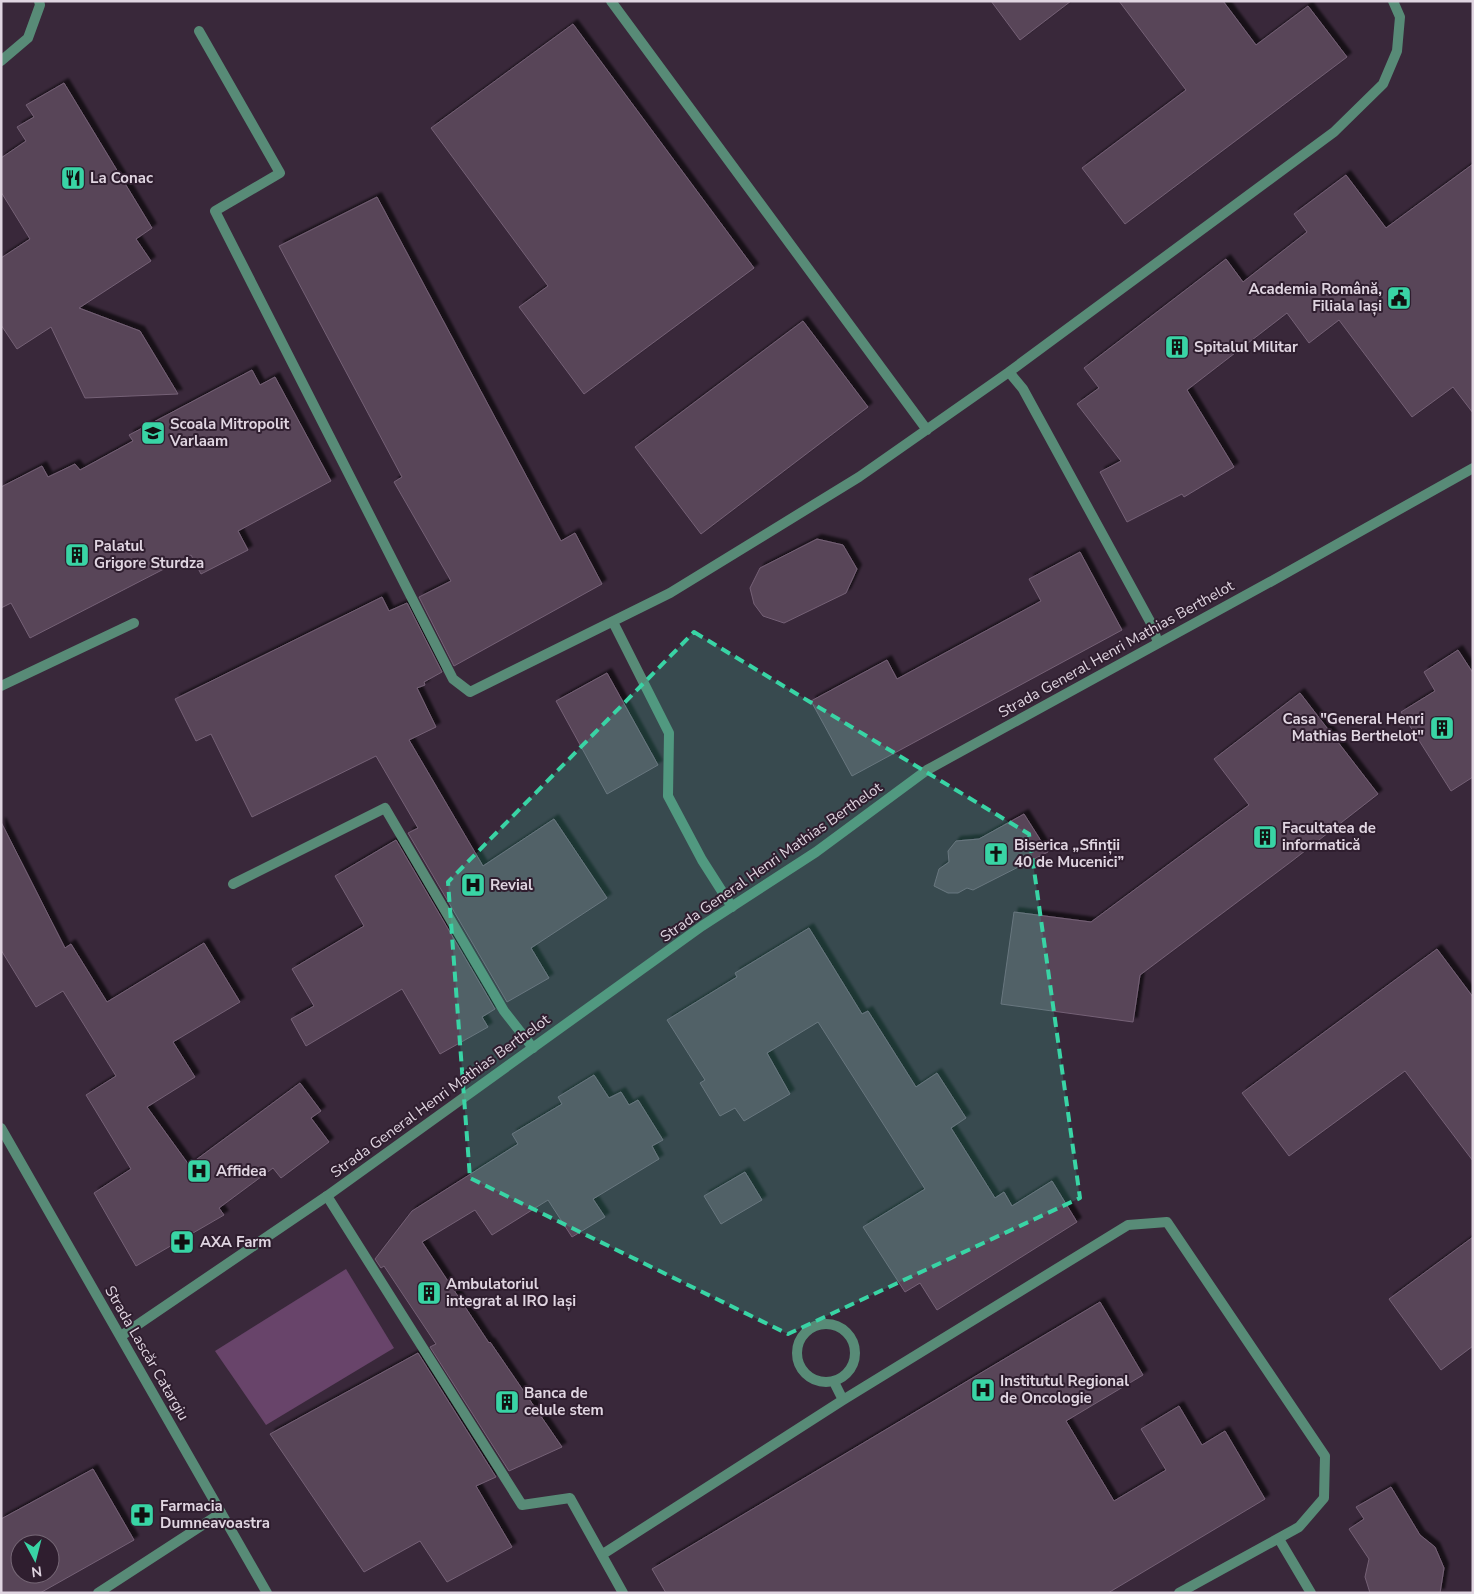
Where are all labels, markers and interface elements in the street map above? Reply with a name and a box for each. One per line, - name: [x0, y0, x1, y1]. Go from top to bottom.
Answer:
- restaurant icon: La Conac: [60, 165, 86, 191]
- place label: La Conac: [90, 168, 153, 188]
- place label: Academia Română, Filiala Iași: [1249, 279, 1382, 316]
- public building icon: Academia Română, Filiala Iași: [1386, 285, 1412, 311]
- building icon: Spitalul Militar: [1164, 334, 1190, 360]
- place label: Spitalul Militar: [1194, 337, 1298, 357]
- place label: Scoala Mitropolit Varlaam: [169, 414, 290, 451]
- school or university icon: Scoala Mitropolit Varlaam: [140, 420, 166, 446]
- place label: Palatul Grigore Sturdza: [94, 536, 204, 573]
- building icon: Palatul Grigore Sturdza: [64, 542, 90, 568]
- street label: Strada General Henri Mathias Berthelot: [995, 575, 1238, 722]
- place label: Casa "General Henri Mathias Berthelot": [1282, 709, 1424, 746]
- building icon: Casa "General Henri Mathias Berthelot": [1429, 715, 1455, 741]
- street label: Strada General Henri Mathias Berthelot: [656, 777, 886, 947]
- place label: Facultatea de informatică: [1282, 818, 1376, 855]
- building icon: Facultatea de informatică: [1252, 824, 1278, 850]
- place label: Biserica „Sfinții 40 de Mucenici”: [1014, 835, 1124, 872]
- church icon: Biserica „Sfinții 40 de Mucenici”: [983, 841, 1009, 867]
- hospital icon: Revial: [460, 872, 486, 898]
- place label: Revial: [490, 875, 533, 895]
- street label: Strada General Henri Mathias Berthelot: [326, 1009, 554, 1182]
- hospital icon: Affidea: [186, 1158, 212, 1184]
- place label: Affidea: [216, 1161, 267, 1181]
- pharmacy icon: AXA Farm: [169, 1229, 195, 1255]
- place label: AXA Farm: [200, 1232, 271, 1252]
- place label: Ambulatoriul integrat al IRO Iași: [446, 1274, 576, 1311]
- building icon: Ambulatoriul integrat al IRO Iași: [416, 1280, 442, 1306]
- street label: Strada Lascăr Catargiu: [100, 1282, 194, 1424]
- place label: Institutul Regional de Oncologie: [1000, 1371, 1129, 1408]
- hospital icon: Institutul Regional de Oncologie: [970, 1377, 996, 1403]
- place label: Banca de celule stem: [524, 1383, 604, 1420]
- building icon: Banca de celule stem: [494, 1389, 520, 1415]
- place label: Farmacia Dumneavoastra: [160, 1496, 270, 1533]
- pharmacy icon: Farmacia Dumneavoastra: [129, 1502, 155, 1528]
- north arrow: [10, 1534, 60, 1584]
- text: N: [30, 1561, 43, 1581]

